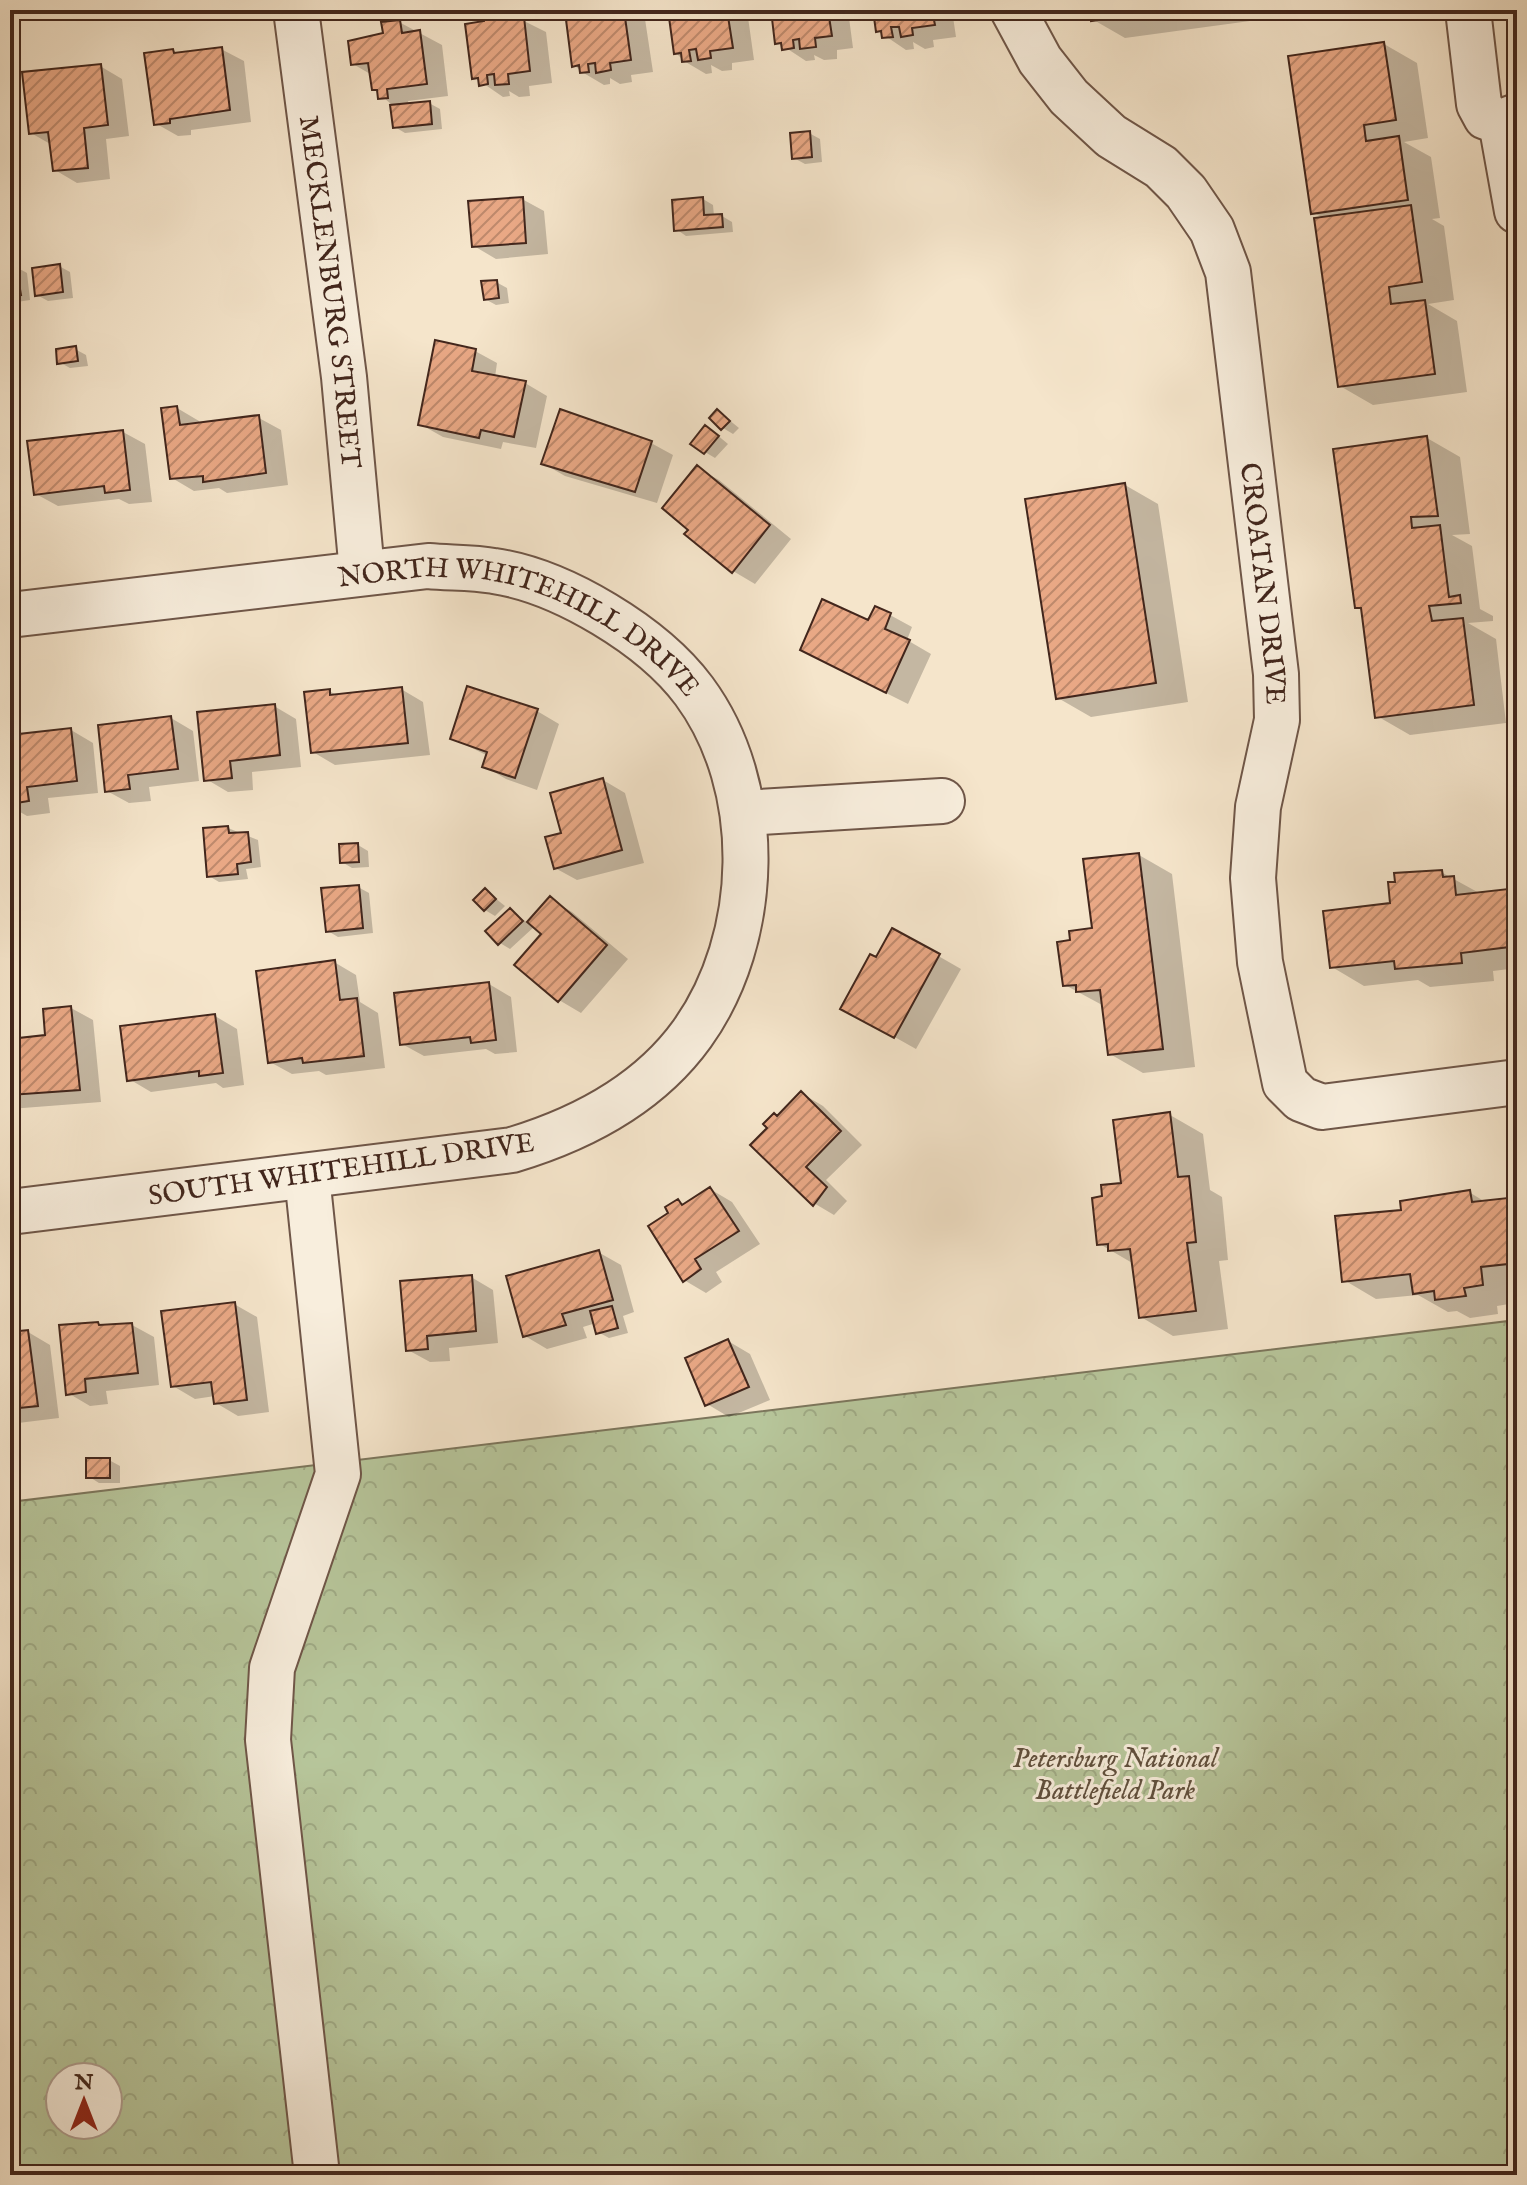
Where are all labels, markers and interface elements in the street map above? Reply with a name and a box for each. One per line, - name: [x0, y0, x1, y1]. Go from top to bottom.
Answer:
- street label: MECKLENBURG STREET: [290, 113, 367, 471]
- street label: CROATAN DRIVE: [1231, 461, 1292, 705]
- street label: NORTH WHITEHILL DRIVE: [336, 551, 706, 704]
- street label: SOUTH WHITEHILL DRIVE: [146, 1126, 537, 1215]
- park label: Petersburg National Battlefield Park: [1013, 1742, 1220, 1809]
- north arrow: [44, 2061, 124, 2141]
- text: N: [73, 2069, 94, 2097]

